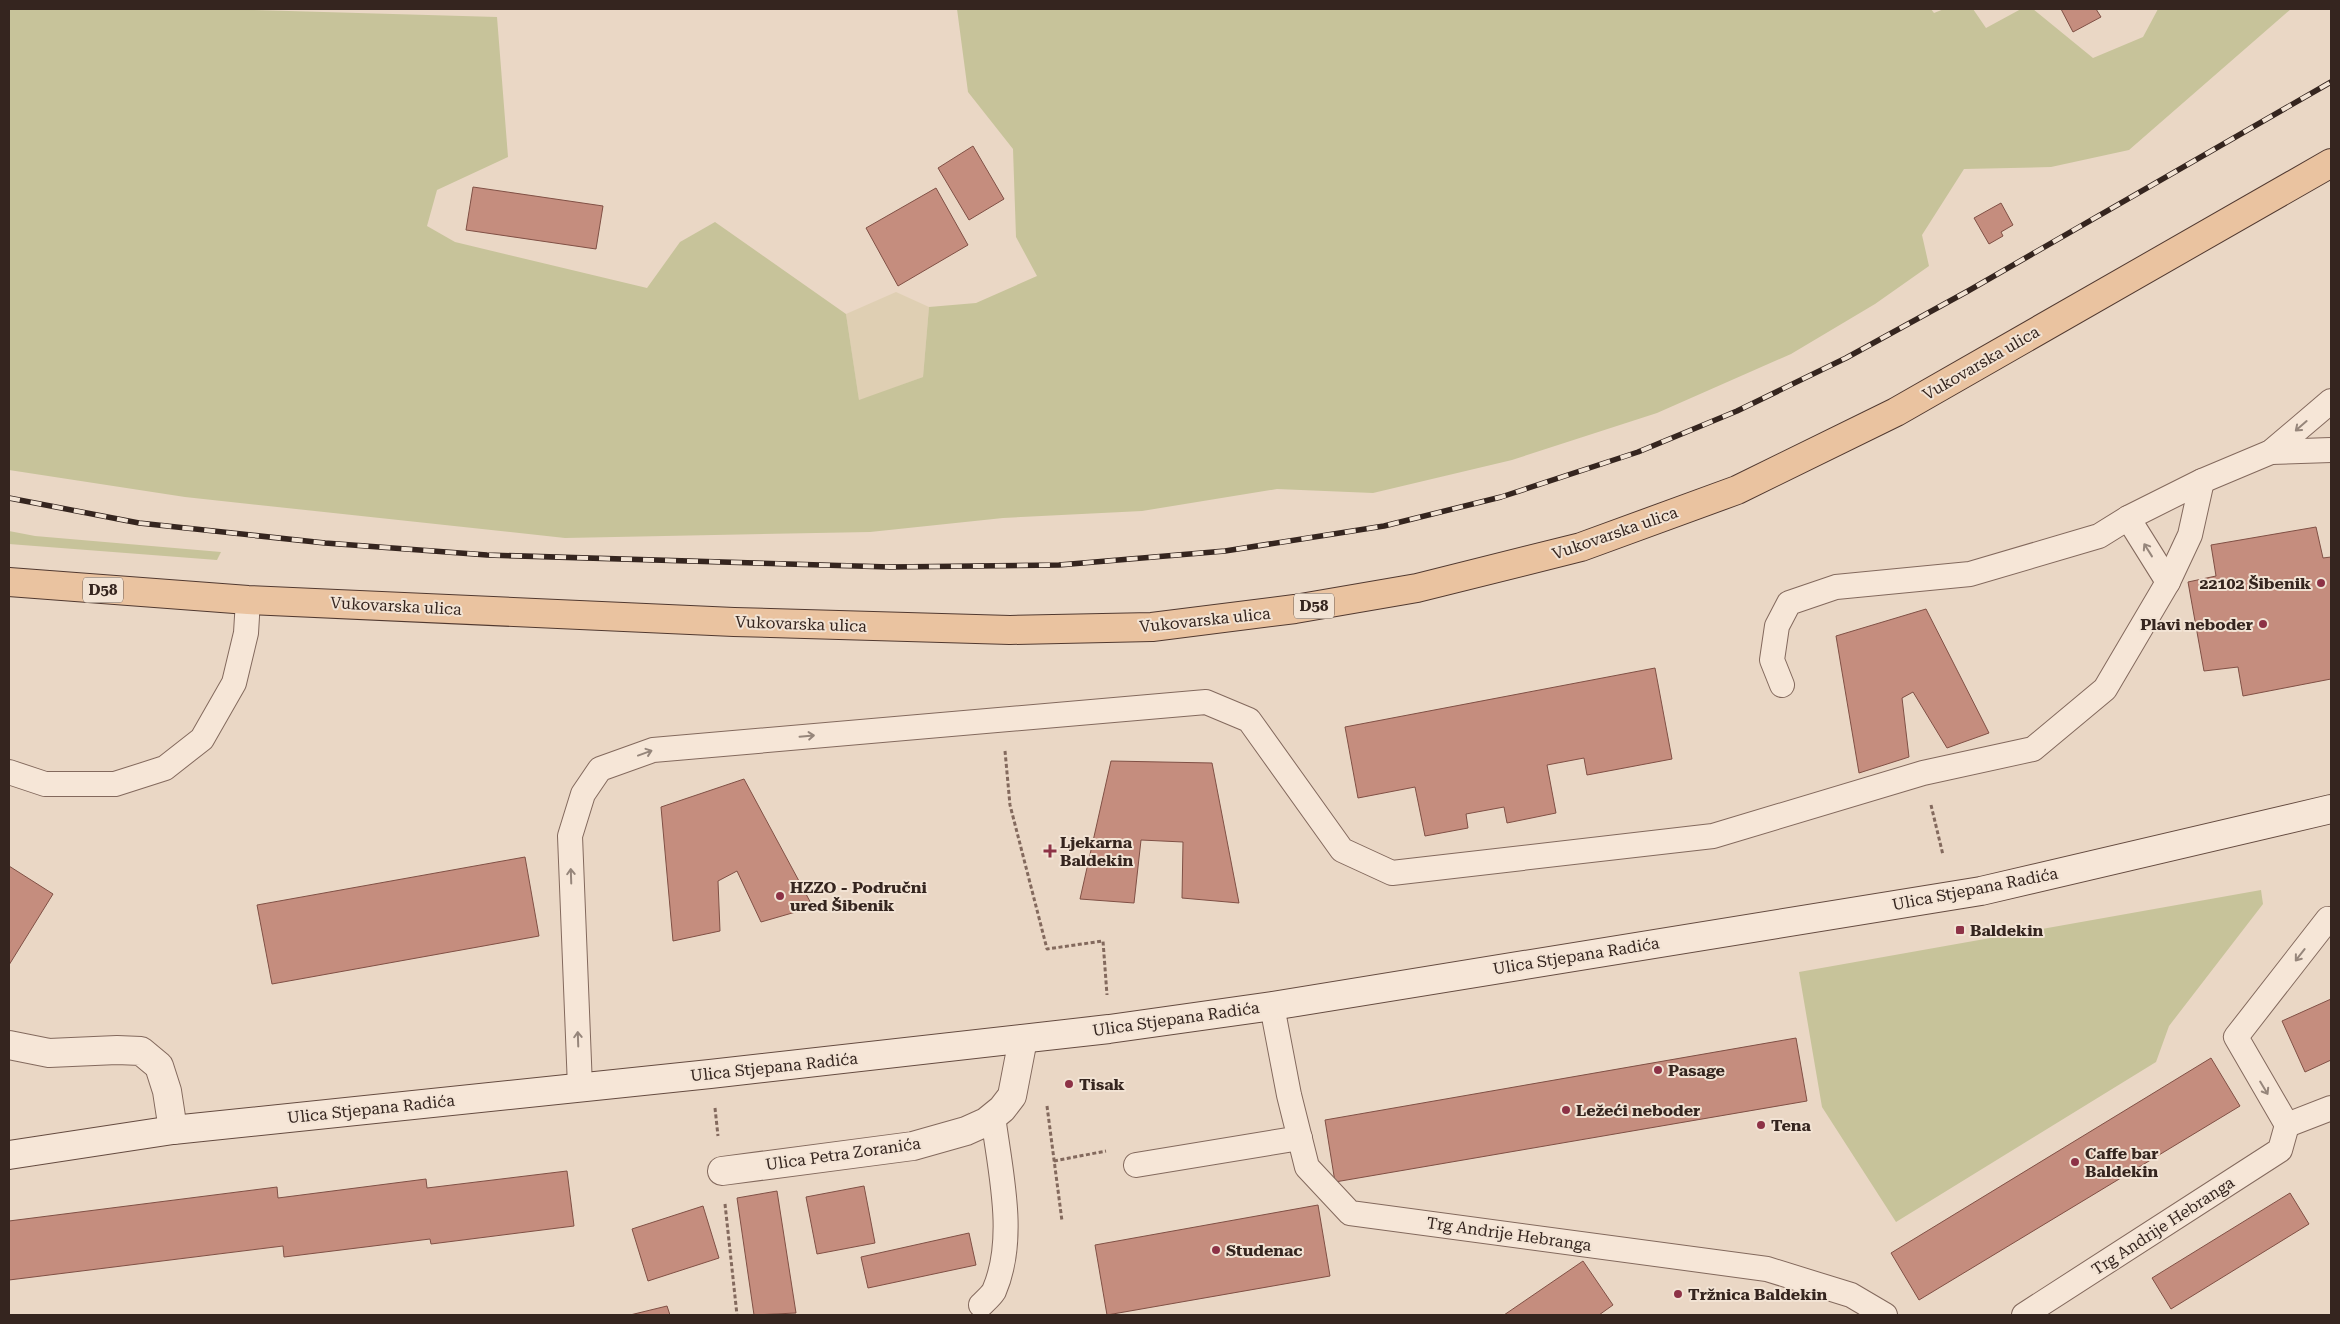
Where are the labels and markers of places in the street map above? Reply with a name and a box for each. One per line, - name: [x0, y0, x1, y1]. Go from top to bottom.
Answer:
- place label: 22102 Šibenik: [2200, 574, 2311, 593]
- marker: 22102 Šibenik: [2315, 577, 2327, 589]
- place label: Plavi neboder: [2140, 615, 2253, 634]
- marker: Plavi neboder: [2257, 618, 2269, 630]
- place label: Ljekarna Baldekin: [1060, 833, 1133, 870]
- marker: Ljekarna Baldekin: [1044, 845, 1056, 857]
- place label: HZZO - Područni ured Šibenik: [790, 878, 927, 915]
- marker: HZZO - Područni ured Šibenik: [774, 890, 786, 902]
- place label: Baldekin: [1970, 921, 2043, 940]
- marker: Baldekin: [1954, 924, 1966, 936]
- place label: Pasage: [1668, 1061, 1725, 1080]
- marker: Pasage: [1652, 1064, 1664, 1076]
- place label: Tisak: [1079, 1075, 1125, 1094]
- marker: Tisak: [1063, 1078, 1075, 1090]
- place label: Ležeći neboder: [1576, 1101, 1700, 1120]
- marker: Ležeći neboder: [1560, 1104, 1572, 1116]
- place label: Tena: [1771, 1116, 1812, 1135]
- marker: Tena: [1755, 1119, 1767, 1131]
- place label: Caffe bar Baldekin: [2085, 1144, 2158, 1181]
- marker: Caffe bar Baldekin: [2069, 1156, 2081, 1168]
- place label: Studenac: [1226, 1241, 1303, 1260]
- marker: Studenac: [1210, 1244, 1222, 1256]
- place label: Tržnica Baldekin: [1688, 1285, 1827, 1304]
- marker: Tržnica Baldekin: [1672, 1288, 1684, 1300]

